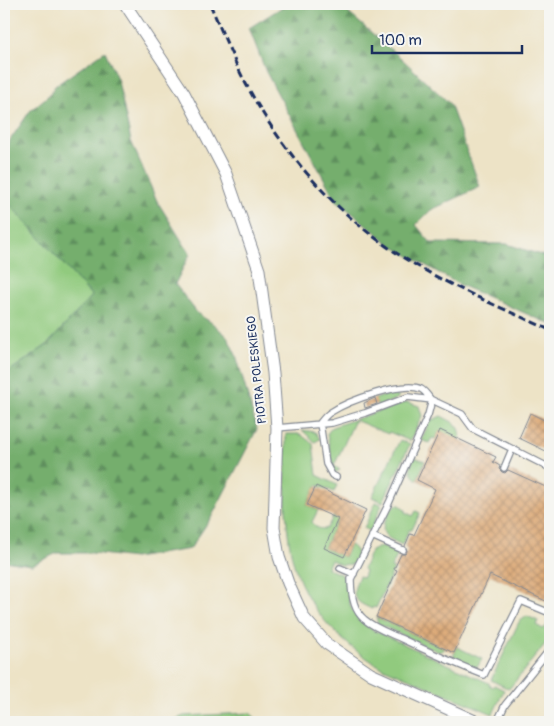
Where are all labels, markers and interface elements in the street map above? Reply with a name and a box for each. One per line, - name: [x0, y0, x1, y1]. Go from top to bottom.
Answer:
- scale bar: [372, 22, 522, 54]
- text: 100 m: [379, 31, 422, 50]
- street label: PIOTRA POLESKIEGO: [244, 315, 270, 425]

